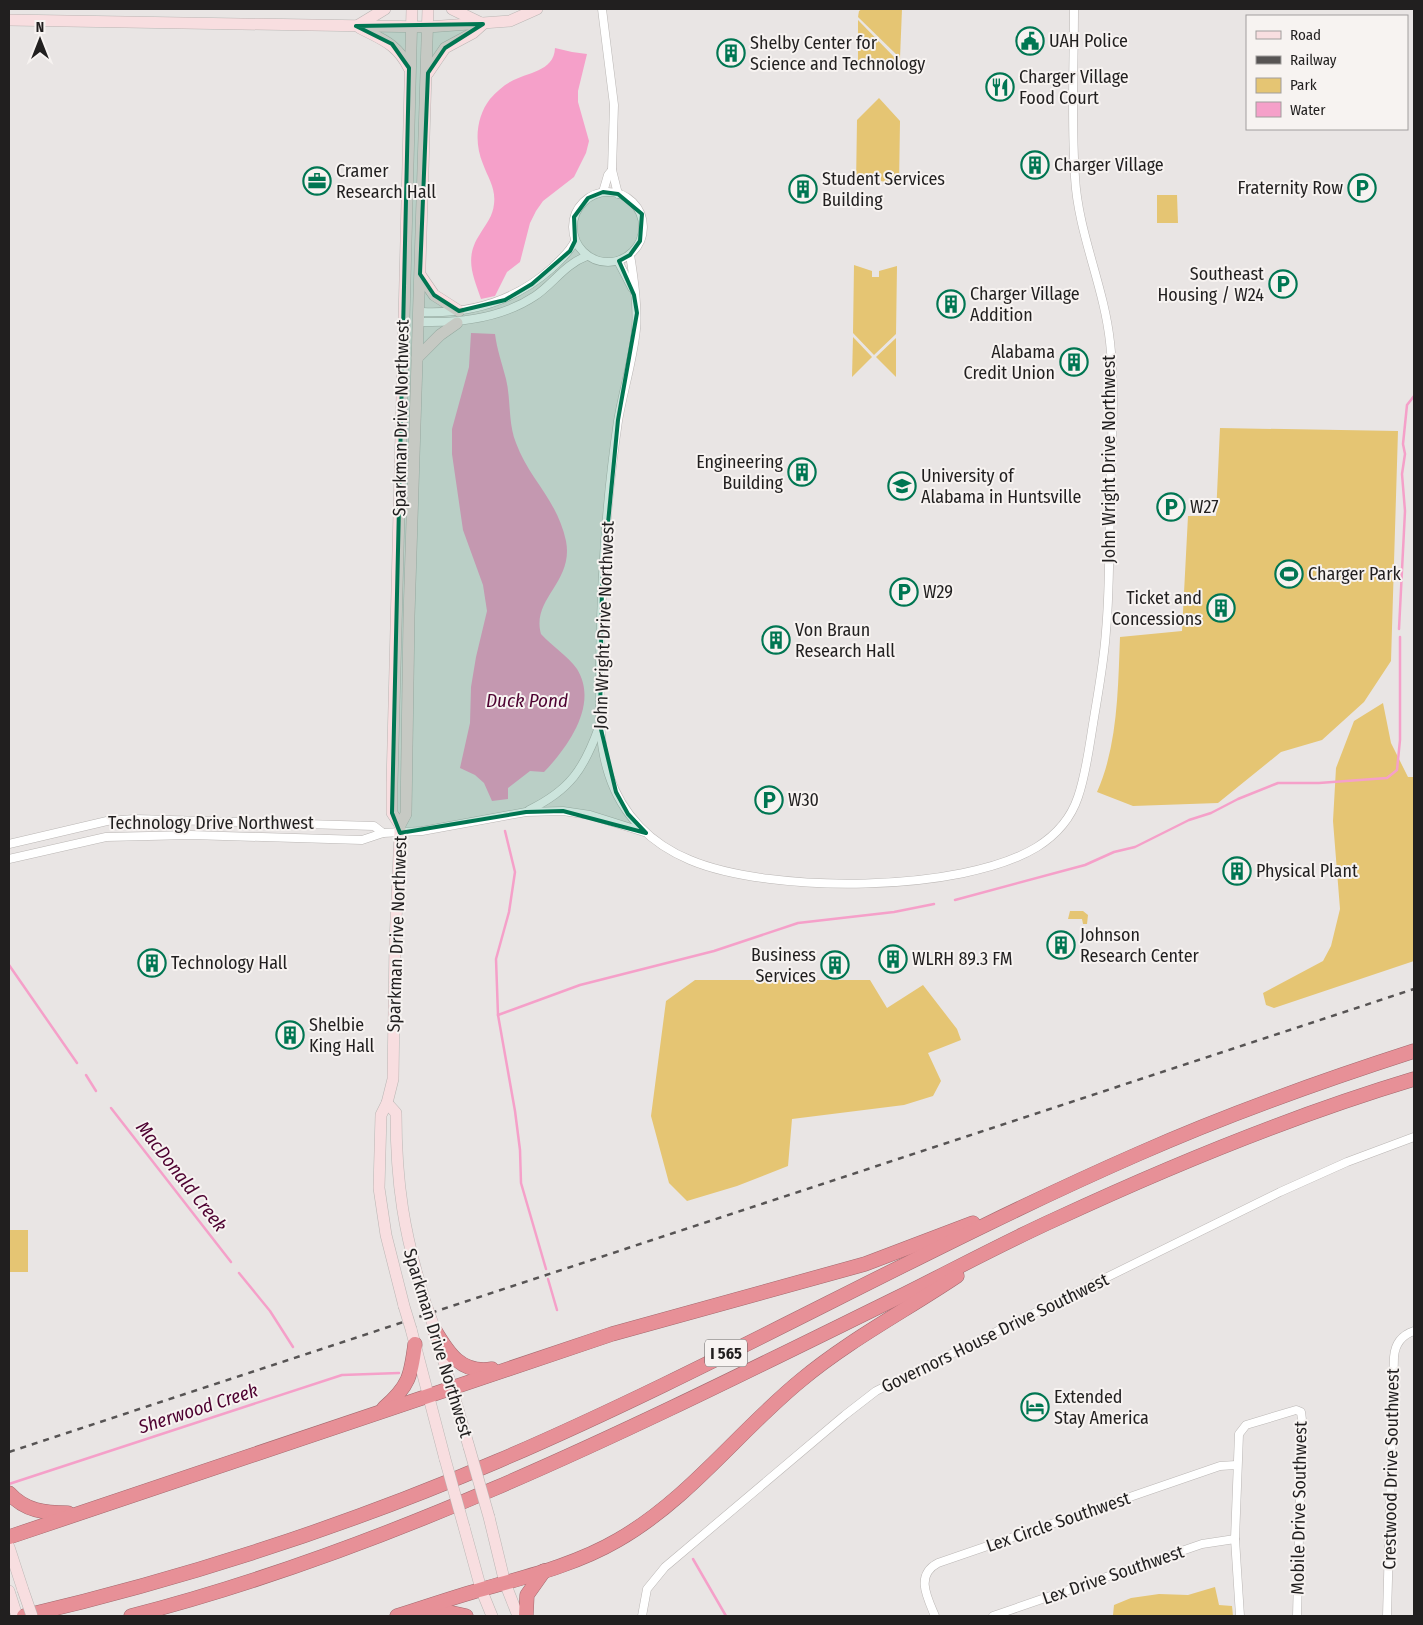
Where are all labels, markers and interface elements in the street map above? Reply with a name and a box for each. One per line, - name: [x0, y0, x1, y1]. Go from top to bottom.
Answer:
- north arrow: [15, 15, 65, 65]
- legend: [1246, 15, 1408, 130]
- text: N: [36, 19, 44, 36]
- public building icon: UAH Police: [1015, 26, 1045, 56]
- text: Road: [1290, 26, 1321, 44]
- place label: UAH Police: [1049, 30, 1128, 52]
- place label: Shelby Center for Science and Technology: [750, 32, 925, 75]
- building icon: Shelby Center for Science and Technology: [716, 38, 746, 68]
- text: Railway: [1290, 51, 1337, 69]
- place label: Charger Village Food Court: [1019, 66, 1129, 109]
- restaurant icon: Charger Village Food Court: [985, 72, 1015, 102]
- text: Park: [1290, 76, 1317, 94]
- text: Water: [1290, 101, 1326, 119]
- building icon: Charger Village: [1020, 150, 1050, 180]
- place label: Charger Village: [1054, 154, 1164, 176]
- place label: Cramer Research Hall: [336, 160, 436, 203]
- office icon: Cramer Research Hall: [302, 166, 332, 196]
- place label: Student Services Building: [822, 168, 945, 211]
- parking icon: Fraternity Row: [1347, 173, 1377, 203]
- building icon: Student Services Building: [788, 174, 818, 204]
- place label: Fraternity Row: [1238, 177, 1343, 199]
- place label: Southeast Housing / W24: [1157, 263, 1264, 306]
- parking icon: Southeast Housing / W24: [1268, 269, 1298, 299]
- place label: Charger Village Addition: [970, 283, 1080, 326]
- building icon: Charger Village Addition: [936, 289, 966, 319]
- street label: Sparkman Drive Northwest: [388, 319, 414, 517]
- place label: Alabama Credit Union: [964, 341, 1055, 384]
- building icon: Alabama Credit Union: [1059, 347, 1089, 377]
- street label: John Wright Drive Northwest: [1098, 355, 1120, 563]
- place label: Engineering Building: [696, 451, 784, 494]
- building icon: Engineering Building: [787, 457, 817, 487]
- place label: University of Alabama in Huntsville: [921, 465, 1081, 508]
- school or university icon: University of Alabama in Huntsville: [887, 471, 917, 501]
- parking icon: W27: [1156, 492, 1186, 522]
- place label: W27: [1190, 496, 1219, 518]
- street label: John Wright Drive Northwest: [589, 520, 619, 730]
- sports icon: Charger Park: [1274, 559, 1304, 589]
- place label: Charger Park: [1308, 563, 1401, 585]
- parking icon: W29: [889, 577, 919, 607]
- place label: W29: [923, 581, 953, 603]
- place label: Ticket and Concessions: [1112, 587, 1202, 630]
- building icon: Ticket and Concessions: [1206, 593, 1236, 623]
- place label: Von Braun Research Hall: [795, 619, 895, 662]
- building icon: Von Braun Research Hall: [761, 625, 791, 655]
- water label: Duck Pond: [486, 689, 568, 712]
- parking icon: W30: [754, 785, 784, 815]
- place label: W30: [788, 789, 819, 811]
- street label: Technology Drive Northwest: [108, 812, 314, 834]
- street label: Sparkman Drive Northwest: [383, 835, 411, 1033]
- building icon: Physical Plant: [1222, 856, 1252, 886]
- place label: Physical Plant: [1256, 860, 1358, 882]
- place label: Johnson Research Center: [1080, 924, 1200, 967]
- building icon: Johnson Research Center: [1046, 930, 1076, 960]
- place label: Business Services: [751, 944, 816, 987]
- building icon: WLRH 89.3 FM: [878, 944, 908, 974]
- building icon: Technology Hall: [137, 948, 167, 978]
- place label: WLRH 89.3 FM: [912, 948, 1013, 970]
- building icon: Business Services: [820, 950, 850, 980]
- place label: Technology Hall: [171, 952, 288, 974]
- place label: Shelbie King Hall: [309, 1014, 375, 1057]
- building icon: Shelbie King Hall: [275, 1020, 305, 1050]
- water label: MacDonald Creek: [131, 1116, 232, 1236]
- street label: Sparkman Drive Northwest: [399, 1246, 477, 1440]
- street label: Governors House Drive Southwest: [878, 1268, 1112, 1398]
- road number: I 565: [705, 1340, 747, 1366]
- street label: Crestwood Drive Southwest: [1378, 1368, 1404, 1570]
- water label: Sherwood Creek: [135, 1378, 261, 1439]
- place label: Extended Stay America: [1054, 1386, 1149, 1429]
- hotel icon: Extended Stay America: [1020, 1392, 1050, 1422]
- street label: Mobile Drive Southwest: [1286, 1421, 1312, 1595]
- street label: Lex Circle Southwest: [983, 1487, 1133, 1557]
- street label: Lex Drive Southwest: [1039, 1540, 1187, 1610]

